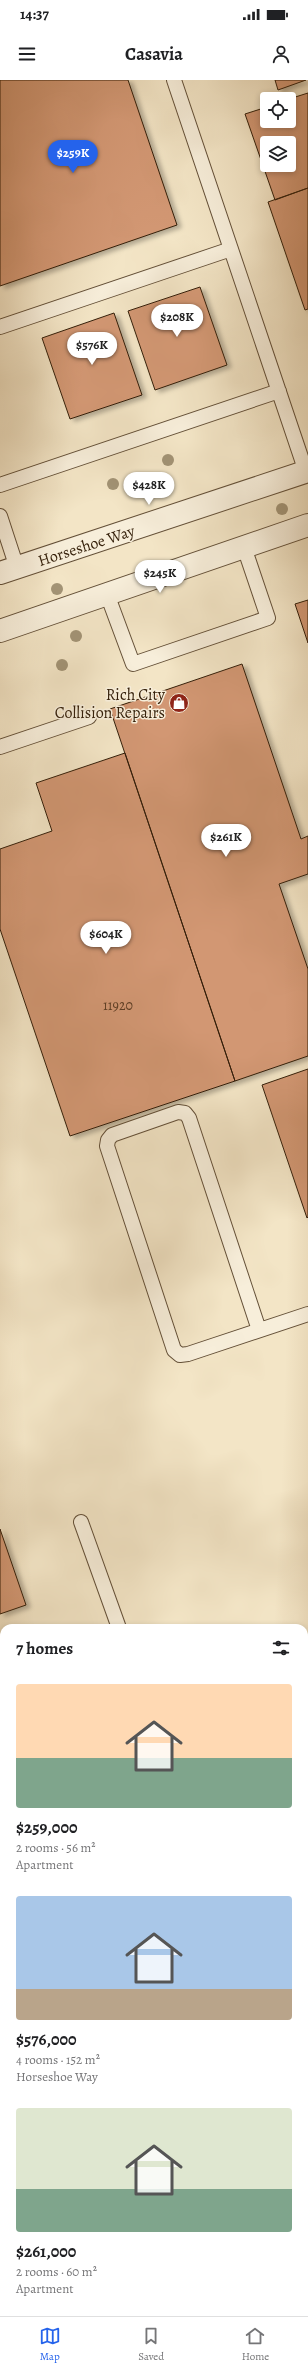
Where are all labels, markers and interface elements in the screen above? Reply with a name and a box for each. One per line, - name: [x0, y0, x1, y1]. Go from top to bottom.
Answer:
- text: 14:37: [20, 4, 49, 24]
- text: Casavia: [125, 42, 183, 66]
- icon: menu: [16, 43, 38, 65]
- icon: person: [270, 43, 292, 65]
- map controls: [260, 92, 296, 172]
- button: locate: [260, 92, 296, 128]
- button: layers: [260, 136, 296, 172]
- pin: $259K: [45, 140, 101, 174]
- text: $259K: [57, 144, 89, 161]
- pin: $208K: [149, 304, 205, 338]
- text: $208K: [160, 308, 194, 325]
- pin: $576K: [64, 332, 120, 366]
- text: $576K: [76, 336, 108, 353]
- pin: $428K: [121, 472, 177, 506]
- text: $428K: [132, 476, 166, 493]
- street label: Horseshoe Way: [35, 520, 138, 572]
- pin: $245K: [132, 560, 188, 594]
- text: $245K: [144, 564, 176, 581]
- place label: Rich City Collision Repairs: [55, 684, 166, 724]
- shop icon: Rich City Collision Repairs: [168, 692, 190, 714]
- pin: $261K: [198, 824, 254, 858]
- text: $261K: [210, 828, 242, 845]
- pin: $604K: [78, 921, 134, 955]
- text: $604K: [89, 925, 123, 942]
- house number: 11920: [103, 996, 133, 1015]
- text: 7 homes: [16, 1637, 73, 1660]
- icon: filters: [270, 1637, 292, 1659]
- icon: home: [118, 1710, 190, 1782]
- text: $259,000: [16, 1816, 78, 1839]
- text: 2 rooms · 56 m²: [16, 1839, 96, 1856]
- text: Apartment: [16, 1856, 74, 1873]
- icon: home: [118, 1922, 190, 1994]
- text: $576,000: [16, 2028, 77, 2051]
- text: 4 rooms · 152 m²: [16, 2051, 100, 2068]
- text: Horseshoe Way: [16, 2068, 98, 2085]
- icon: home: [118, 2134, 190, 2206]
- text: $261,000: [16, 2240, 76, 2263]
- text: 2 rooms · 60 m²: [16, 2263, 97, 2280]
- text: Apartment: [16, 2280, 74, 2297]
- tab: Map: [39, 2325, 61, 2364]
- tab: Saved: [138, 2325, 164, 2364]
- tab: Home: [242, 2325, 269, 2364]

